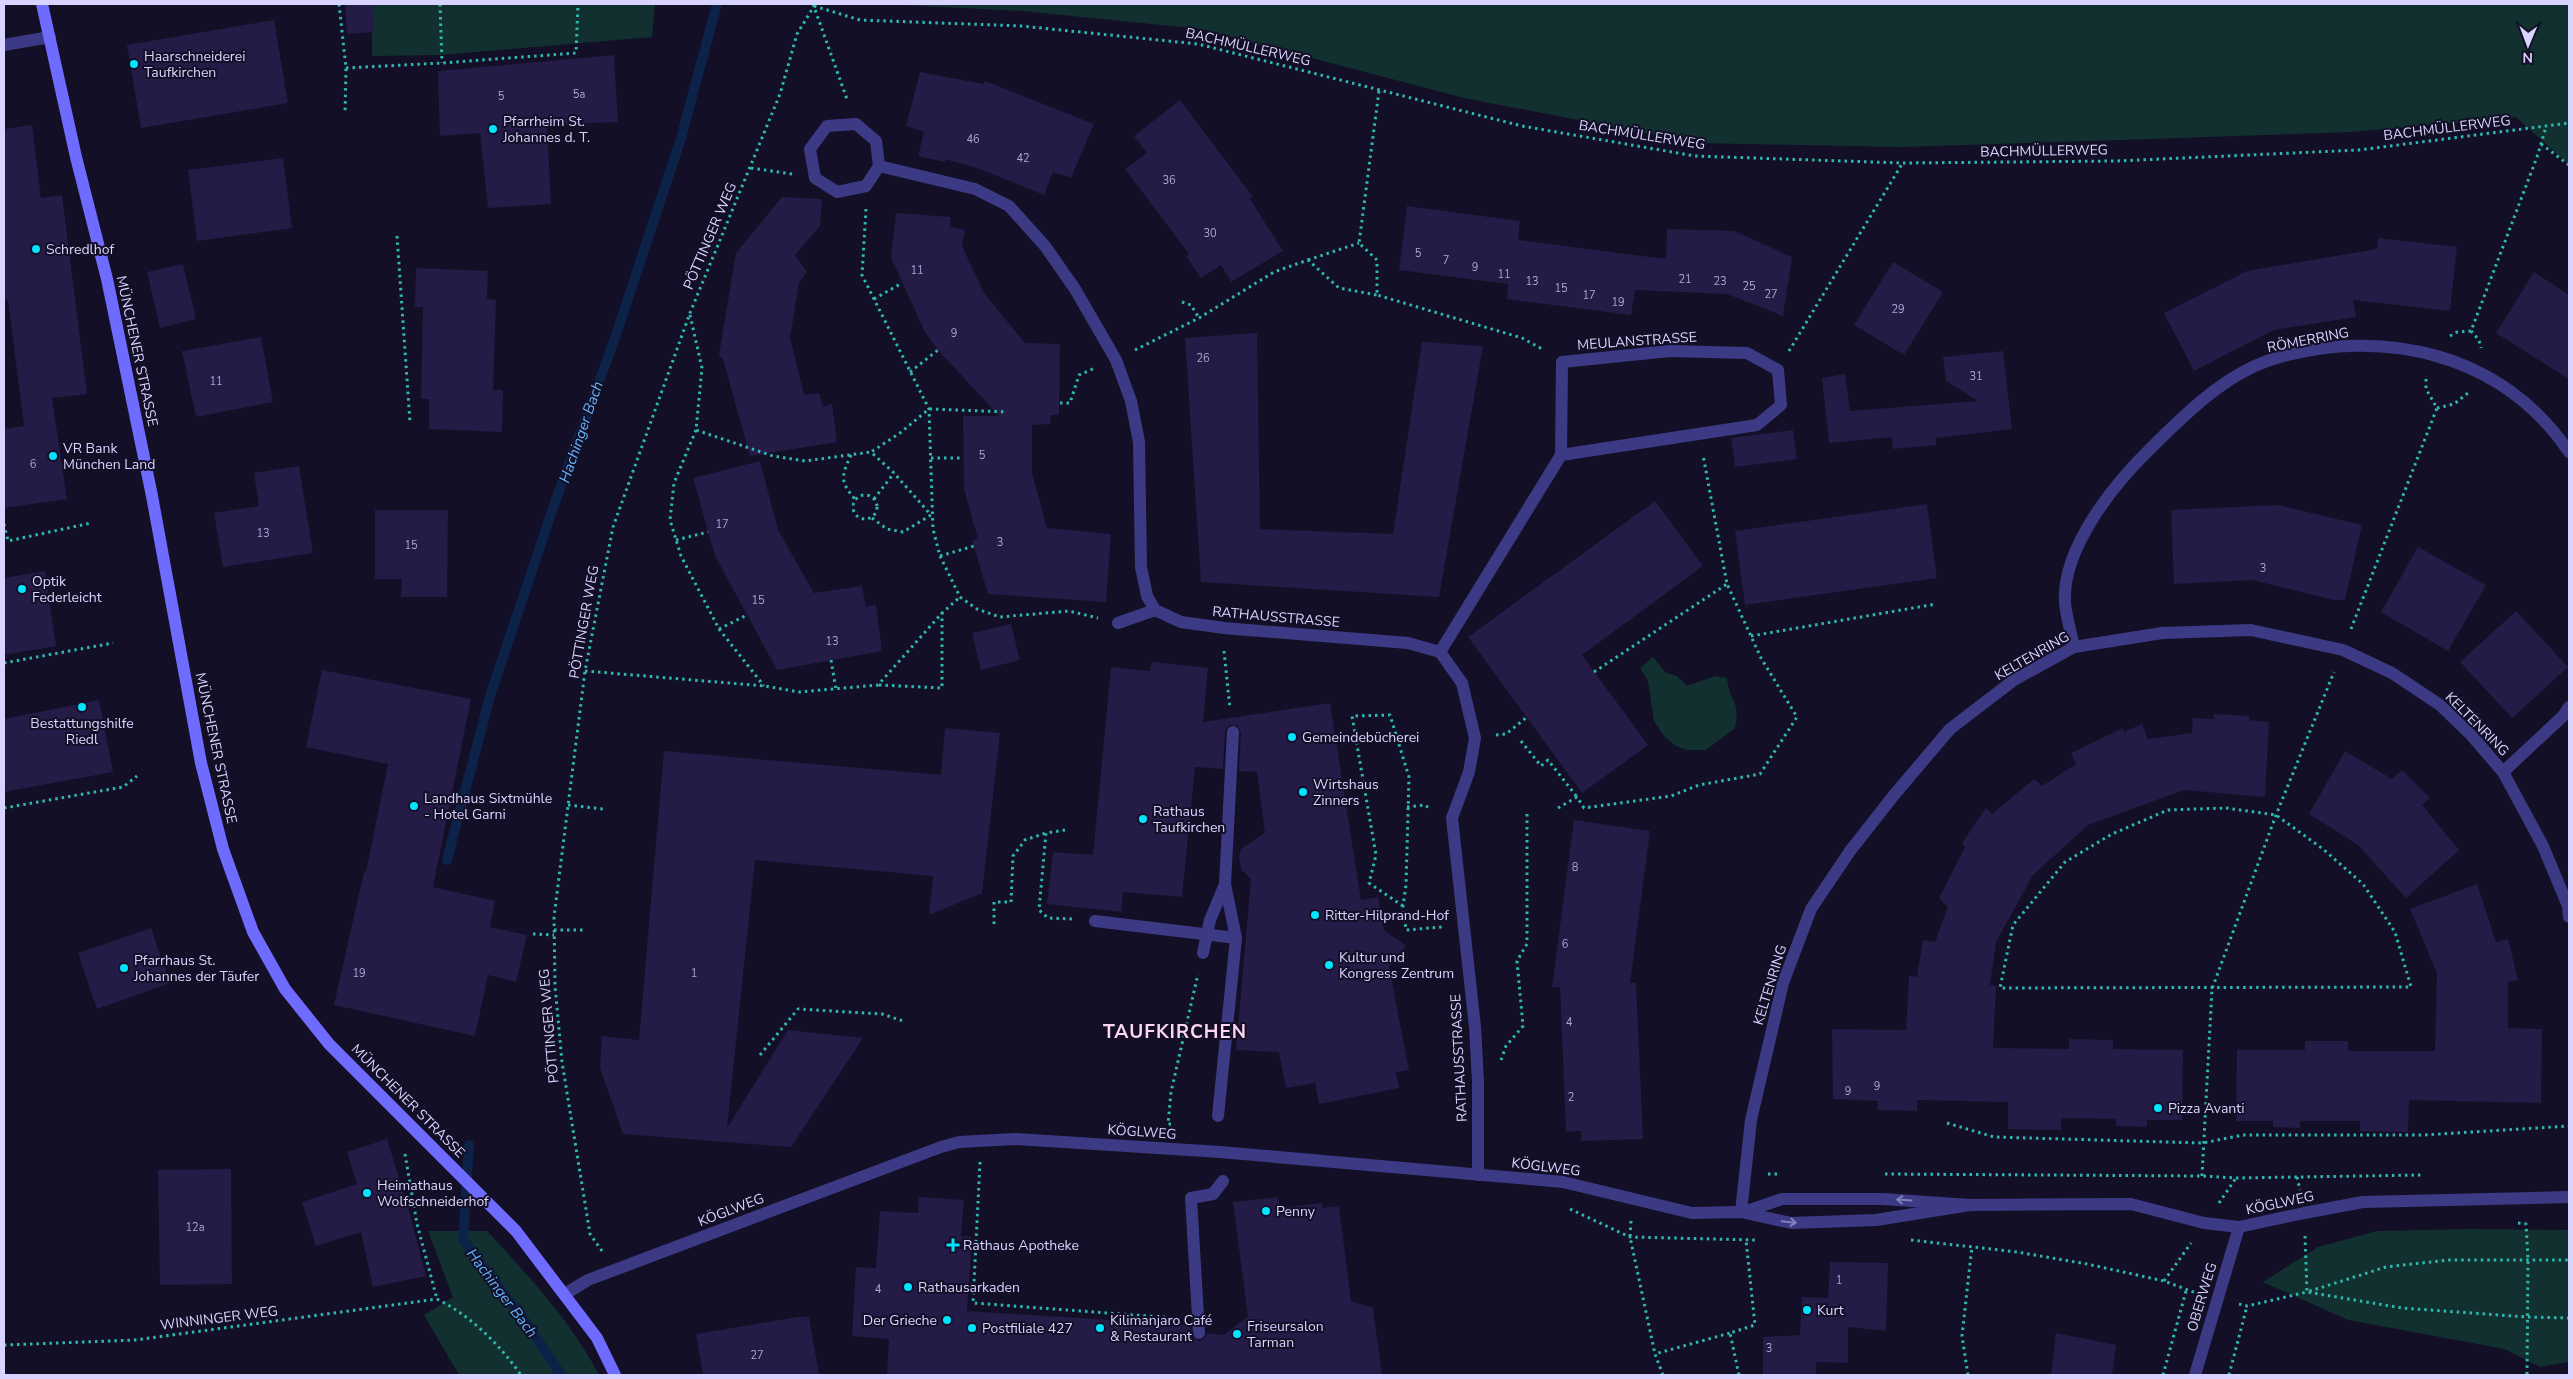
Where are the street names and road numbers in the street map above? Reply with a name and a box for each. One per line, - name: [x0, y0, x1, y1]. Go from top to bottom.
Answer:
- street label: BACHMÜLLERWEG: [1184, 23, 1312, 71]
- street label: BACHMÜLLERWEG: [2382, 111, 2512, 145]
- street label: BACHMÜLLERWEG: [1577, 116, 1707, 154]
- street label: BACHMÜLLERWEG: [1980, 140, 2108, 162]
- street label: PÖTTINGER WEG: [679, 179, 741, 293]
- street label: MÜNCHENER STRASSE: [112, 274, 162, 428]
- street label: RÖMERRING: [2265, 323, 2351, 357]
- street label: MEULANSTRASSE: [1577, 327, 1697, 355]
- street label: PÖTTINGER WEG: [565, 564, 603, 680]
- street label: RATHAUSSTRASSE: [1211, 602, 1341, 632]
- street label: KELTENRING: [1991, 627, 2073, 685]
- street label: MÜNCHENER STRASSE: [191, 671, 241, 825]
- street label: KELTENRING: [2441, 688, 2513, 760]
- street label: KELTENRING: [1749, 942, 1791, 1028]
- street label: PÖTTINGER WEG: [535, 968, 563, 1084]
- street label: RATHAUSSTRASSE: [1446, 994, 1472, 1122]
- street label: MÜNCHENER STRASSE: [347, 1040, 469, 1162]
- street label: KÖGLWEG: [1107, 1120, 1177, 1144]
- street label: KÖGLWEG: [1510, 1153, 1582, 1181]
- street label: KÖGLWEG: [2244, 1187, 2316, 1219]
- street label: KÖGLWEG: [695, 1189, 767, 1231]
- street label: OBERWEG: [2182, 1260, 2222, 1334]
- street label: WINNINGER WEG: [159, 1301, 279, 1335]

